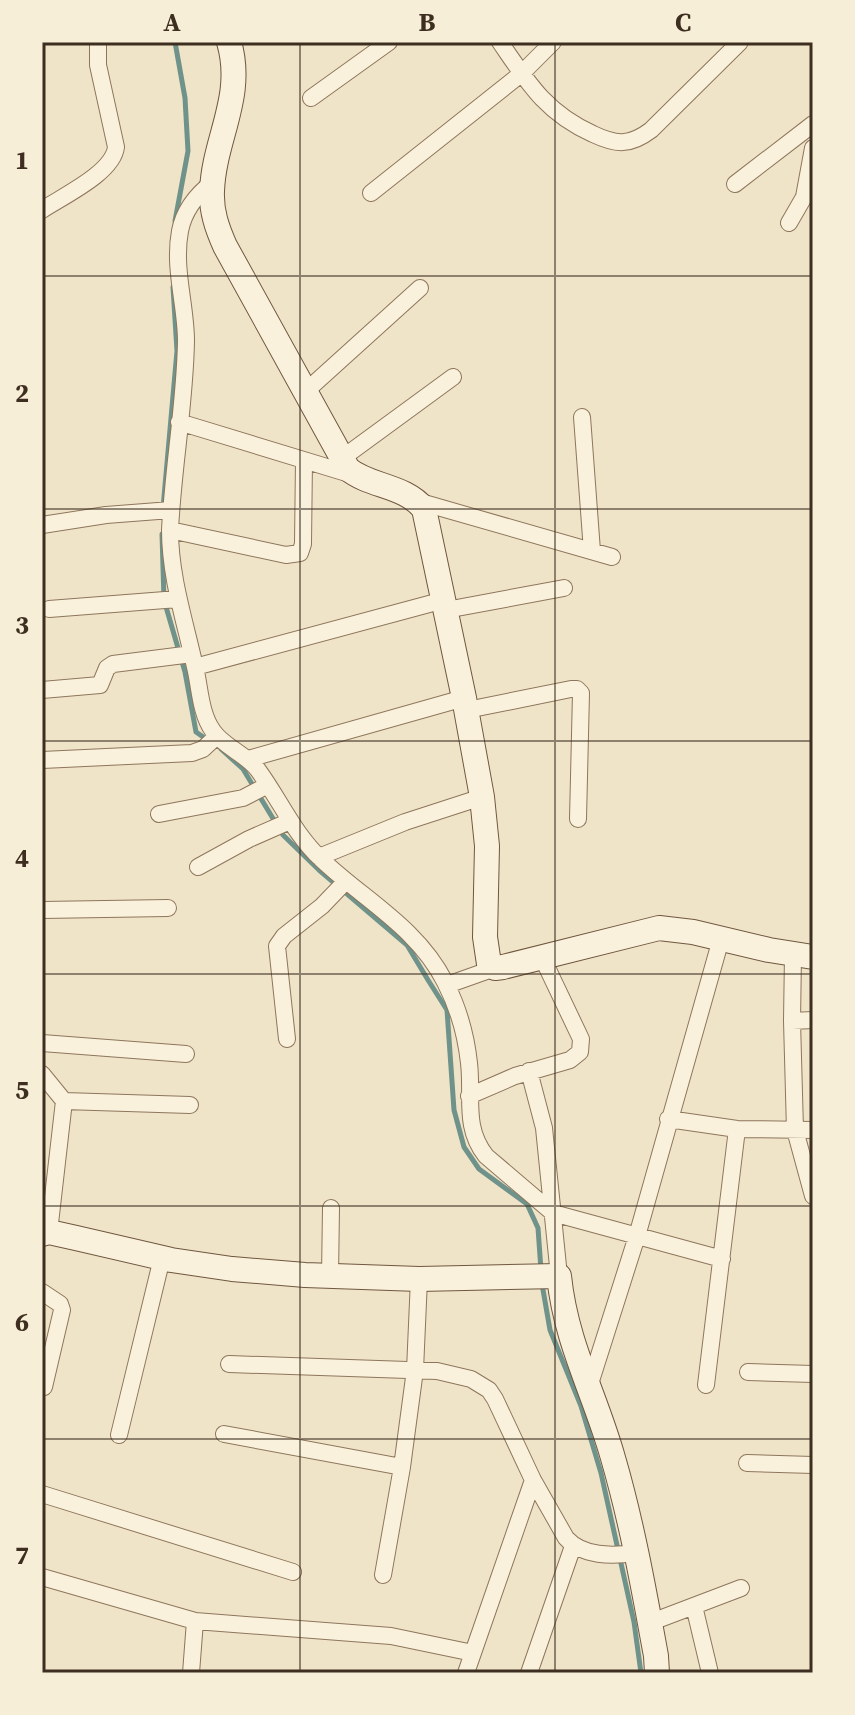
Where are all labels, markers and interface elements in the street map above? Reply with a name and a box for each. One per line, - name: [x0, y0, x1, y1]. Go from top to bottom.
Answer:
- text: A: [163, 4, 181, 40]
- text: B: [419, 4, 436, 40]
- text: C: [675, 4, 691, 40]
- text: 1: [15, 142, 29, 178]
- text: 2: [15, 375, 29, 411]
- text: 3: [15, 607, 29, 643]
- text: 4: [15, 840, 29, 876]
- text: 5: [15, 1072, 29, 1108]
- text: 6: [15, 1304, 29, 1340]
- text: 7: [15, 1537, 29, 1573]

